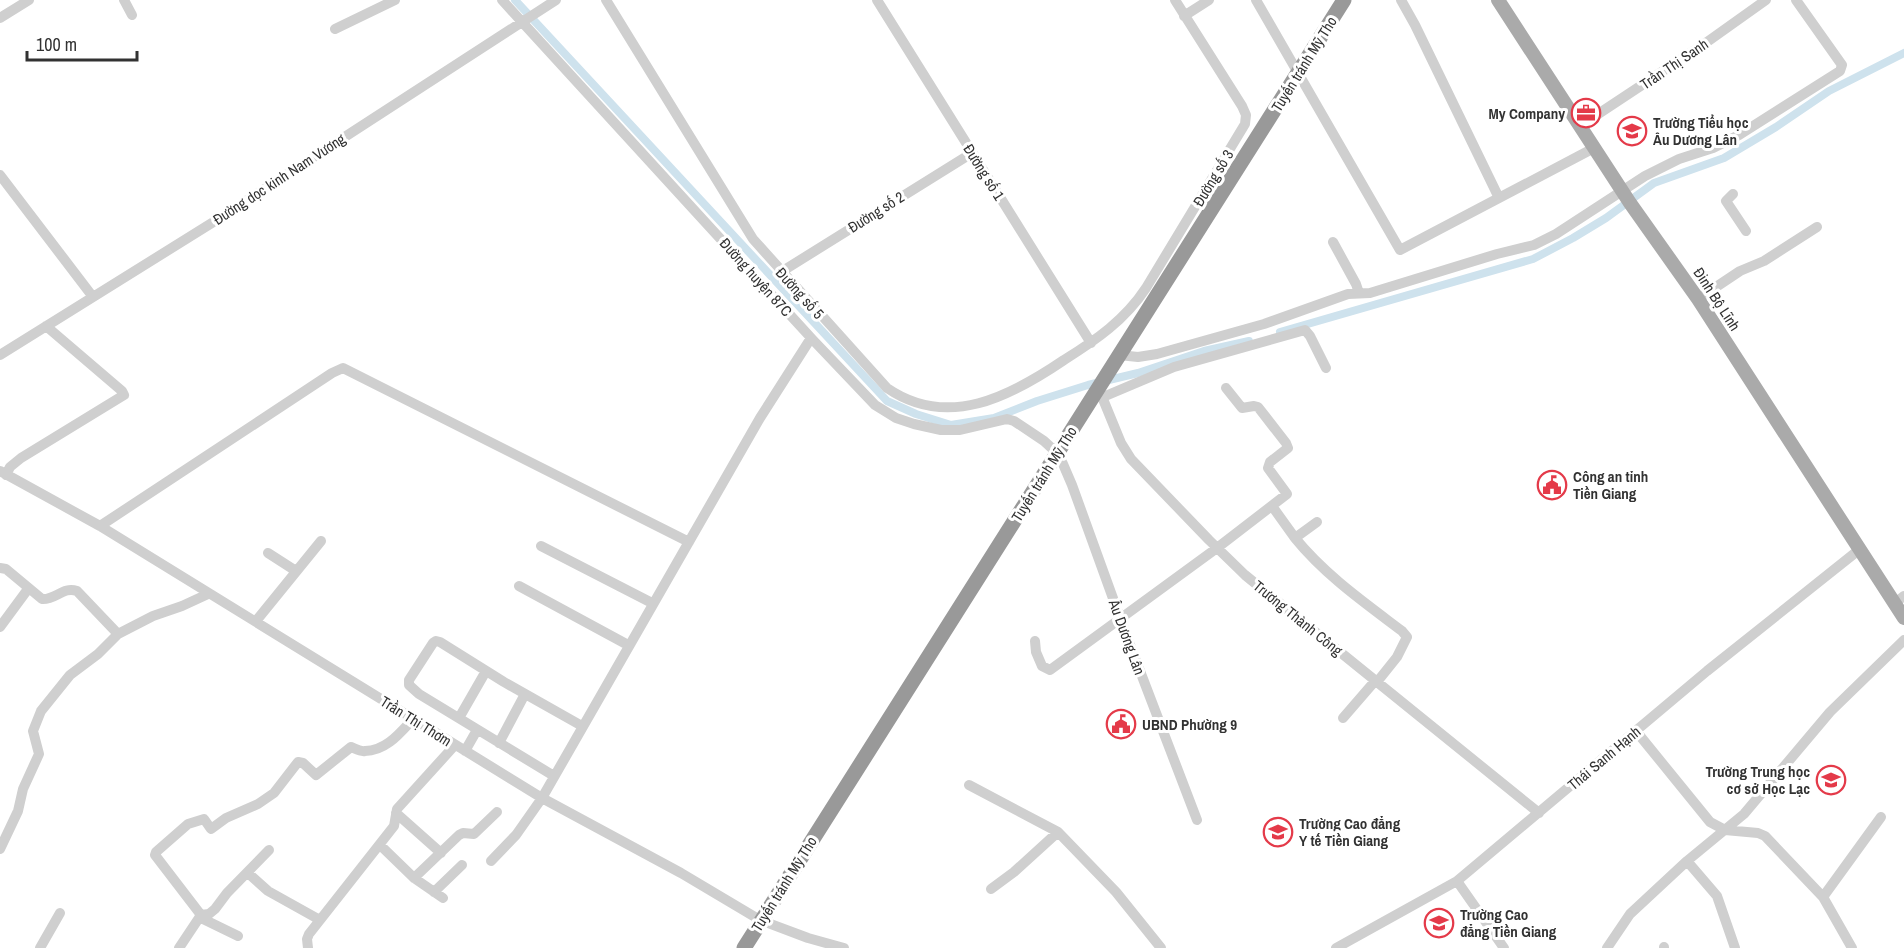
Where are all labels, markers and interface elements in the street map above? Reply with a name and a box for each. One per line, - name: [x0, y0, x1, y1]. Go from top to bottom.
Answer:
- street label: Tuyến tránh Mỹ Tho: [1266, 12, 1342, 116]
- scale bar: [27, 24, 136, 62]
- text: 100 m: [36, 32, 77, 57]
- street label: Trần Thị Sanh: [1636, 33, 1712, 95]
- office icon: My Company: [1570, 97, 1602, 129]
- place label: My Company: [1488, 103, 1565, 124]
- place label: Trường Tiểu học Âu Dương Lân: [1653, 112, 1749, 150]
- school or university icon: Trường Tiểu học Âu Dương Lân: [1616, 115, 1648, 147]
- street label: Đường dọc kinh Nam Vương: [209, 128, 349, 230]
- street label: Đường số 1: [958, 140, 1010, 204]
- street label: Đường số 3: [1188, 145, 1238, 210]
- street label: Đường số 2: [844, 186, 908, 238]
- street label: Đường huyện 87C: [715, 233, 797, 321]
- street label: Đường số 5: [771, 263, 829, 324]
- street label: Đinh Bộ Lĩnh: [1689, 263, 1745, 335]
- street label: Tuyến tránh Mỹ Tho: [1006, 422, 1082, 526]
- place label: Công an tỉnh Tiền Giang: [1573, 466, 1648, 504]
- public building icon: Công an tỉnh Tiền Giang: [1536, 469, 1568, 501]
- street label: Trương Thành Công: [1249, 575, 1347, 661]
- street label: Âu Dương Lân: [1103, 596, 1150, 678]
- street label: Trần Thị Thơm: [376, 691, 456, 751]
- public building icon: UBND Phường 9: [1105, 708, 1137, 740]
- place label: UBND Phường 9: [1142, 714, 1237, 735]
- street label: Thái Sanh Hạnh: [1563, 721, 1645, 795]
- place label: Trường Trung học cơ sở Học Lạc: [1705, 761, 1810, 799]
- school or university icon: Trường Trung học cơ sở Học Lạc: [1815, 764, 1847, 796]
- place label: Trường Cao đẳng Y tế Tiền Giang: [1299, 813, 1401, 851]
- school or university icon: Trường Cao đẳng Y tế Tiền Giang: [1262, 816, 1294, 848]
- street label: Tuyến tránh Mỹ Tho: [746, 832, 822, 936]
- place label: Trường Cao đẳng Tiền Giang: [1460, 904, 1557, 942]
- school or university icon: Trường Cao đẳng Tiền Giang: [1423, 907, 1455, 939]

